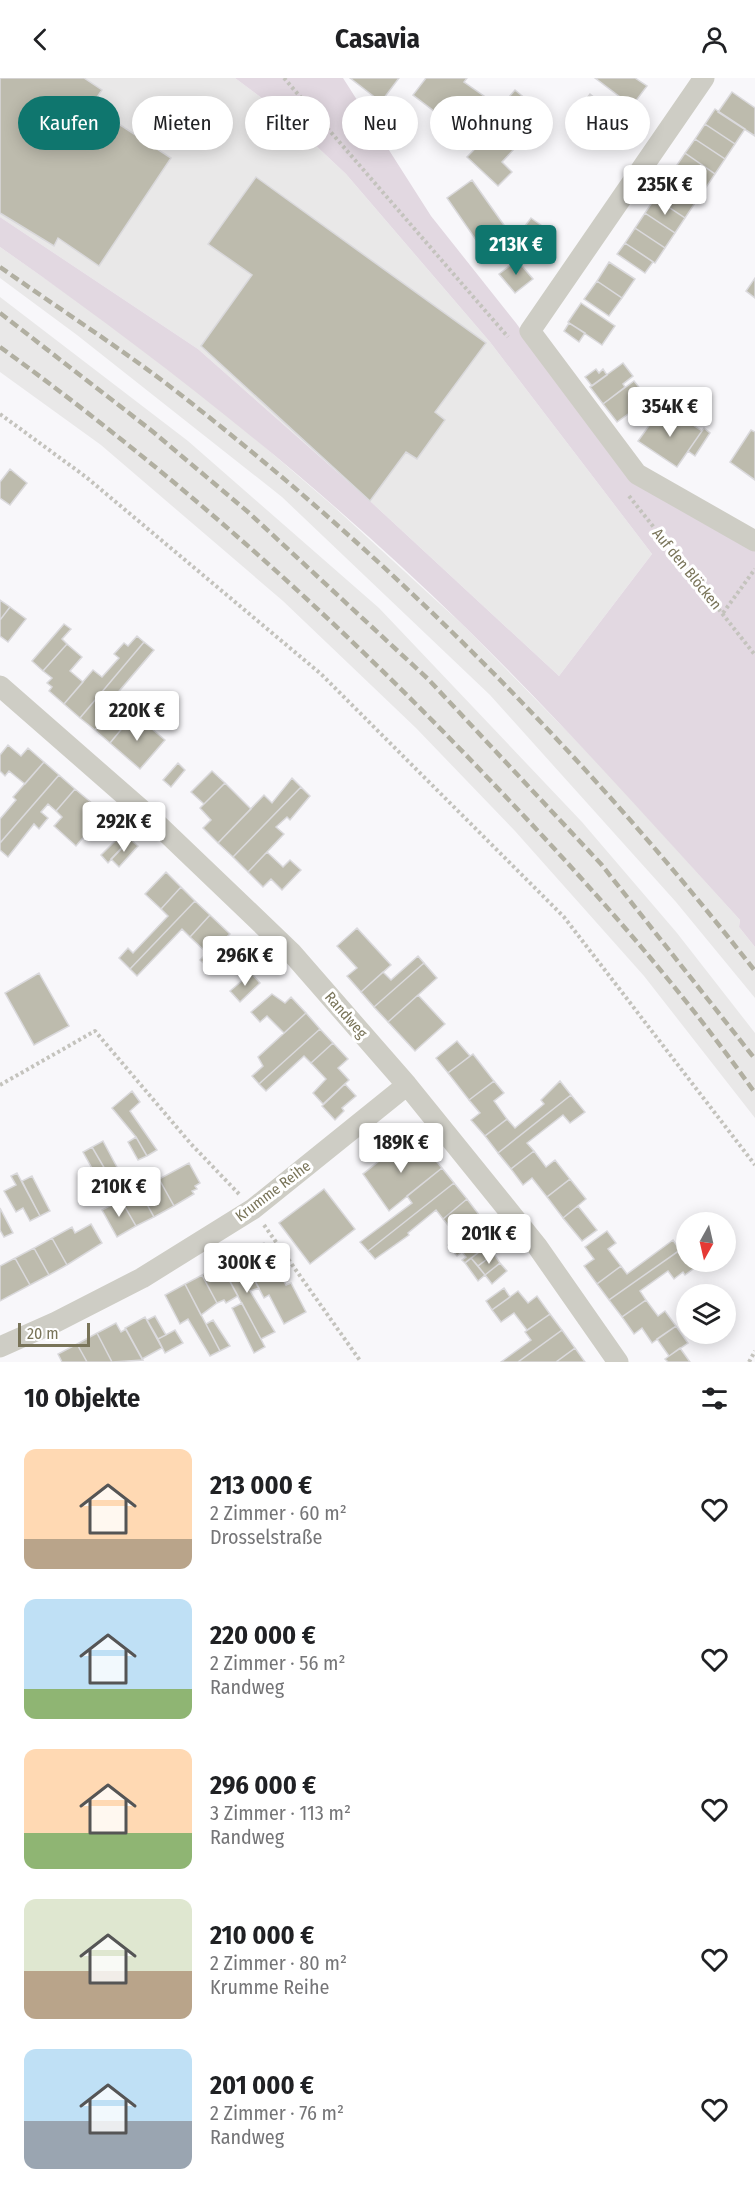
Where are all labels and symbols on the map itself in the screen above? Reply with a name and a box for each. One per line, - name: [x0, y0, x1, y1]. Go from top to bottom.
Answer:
- pin: 235K €: [616, 165, 714, 216]
- pin: 213K €: [467, 225, 565, 276]
- pin: 354K €: [621, 387, 719, 438]
- street label: Auf den Blöcken: [649, 525, 725, 613]
- pin: 220K €: [88, 691, 186, 742]
- pin: 292K €: [75, 802, 173, 853]
- pin: 296K €: [196, 936, 294, 987]
- street label: Randweg: [321, 988, 371, 1042]
- pin: 189K €: [352, 1123, 450, 1174]
- street label: Krumme Reihe: [232, 1157, 314, 1225]
- pin: 210K €: [70, 1167, 168, 1218]
- north arrow: [676, 1212, 736, 1272]
- pin: 201K €: [440, 1214, 538, 1265]
- pin: 300K €: [198, 1243, 296, 1294]
- scale bar: [18, 1320, 90, 1348]

